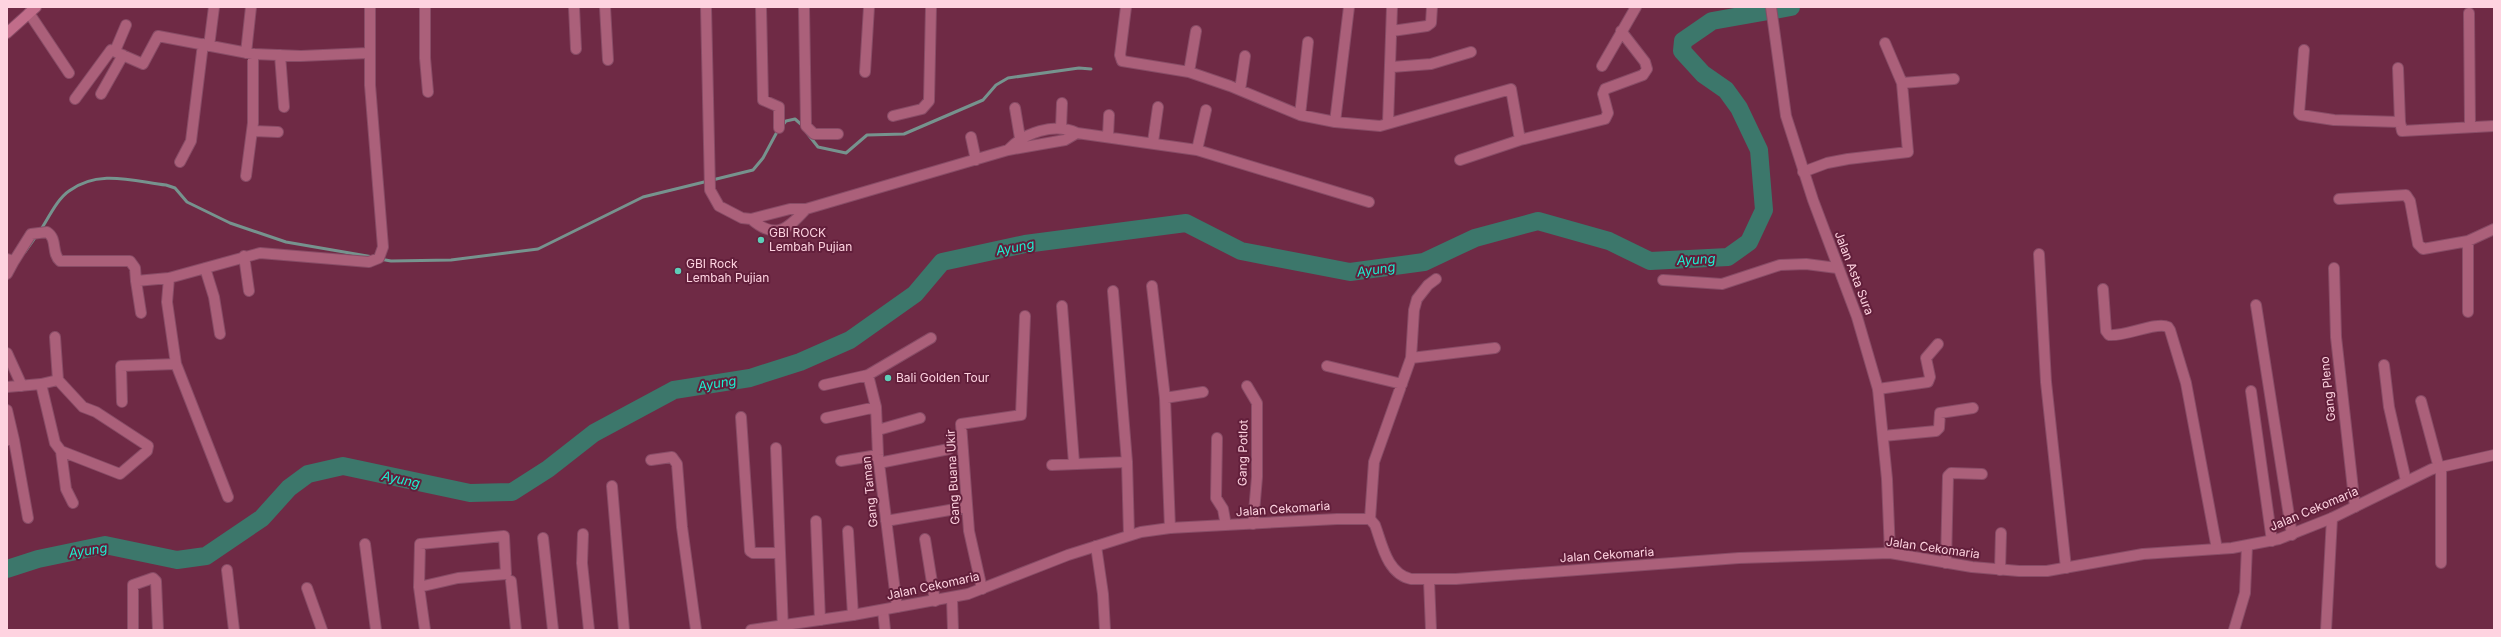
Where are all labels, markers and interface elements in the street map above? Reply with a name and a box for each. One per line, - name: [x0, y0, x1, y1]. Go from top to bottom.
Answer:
- place label: GBI ROCK Lembah Pujian: [769, 225, 852, 254]
- street label: Jalan Asta Sura: [1832, 229, 1877, 317]
- marker: GBI ROCK Lembah Pujian: [756, 235, 766, 245]
- water label: Ayung: [993, 235, 1036, 259]
- water label: Ayung: [1675, 250, 1716, 268]
- place label: GBI Rock Lembah Pujian: [686, 256, 769, 285]
- water label: Ayung: [1355, 258, 1396, 280]
- marker: GBI Rock Lembah Pujian: [673, 266, 683, 276]
- street label: Gang Pleno: [2317, 356, 2338, 422]
- place label: Bali Golden Tour: [896, 370, 990, 385]
- water label: Ayung: [696, 372, 737, 394]
- marker: Bali Golden Tour: [883, 373, 893, 383]
- street label: Gang Potlot: [1234, 420, 1251, 486]
- street label: Gang Buana Ukir: [942, 429, 962, 525]
- street label: Gang Taman: [858, 456, 881, 528]
- water label: Ayung: [379, 467, 422, 491]
- street label: Jalan Cekomaria: [2267, 483, 2360, 534]
- street label: Jalan Cekomaria: [1235, 498, 1331, 519]
- street label: Jalan Cekomaria: [1885, 533, 1981, 562]
- water label: Ayung: [67, 539, 108, 561]
- street label: Jalan Cekomaria: [1559, 544, 1655, 565]
- street label: Jalan Cekomaria: [885, 568, 981, 603]

